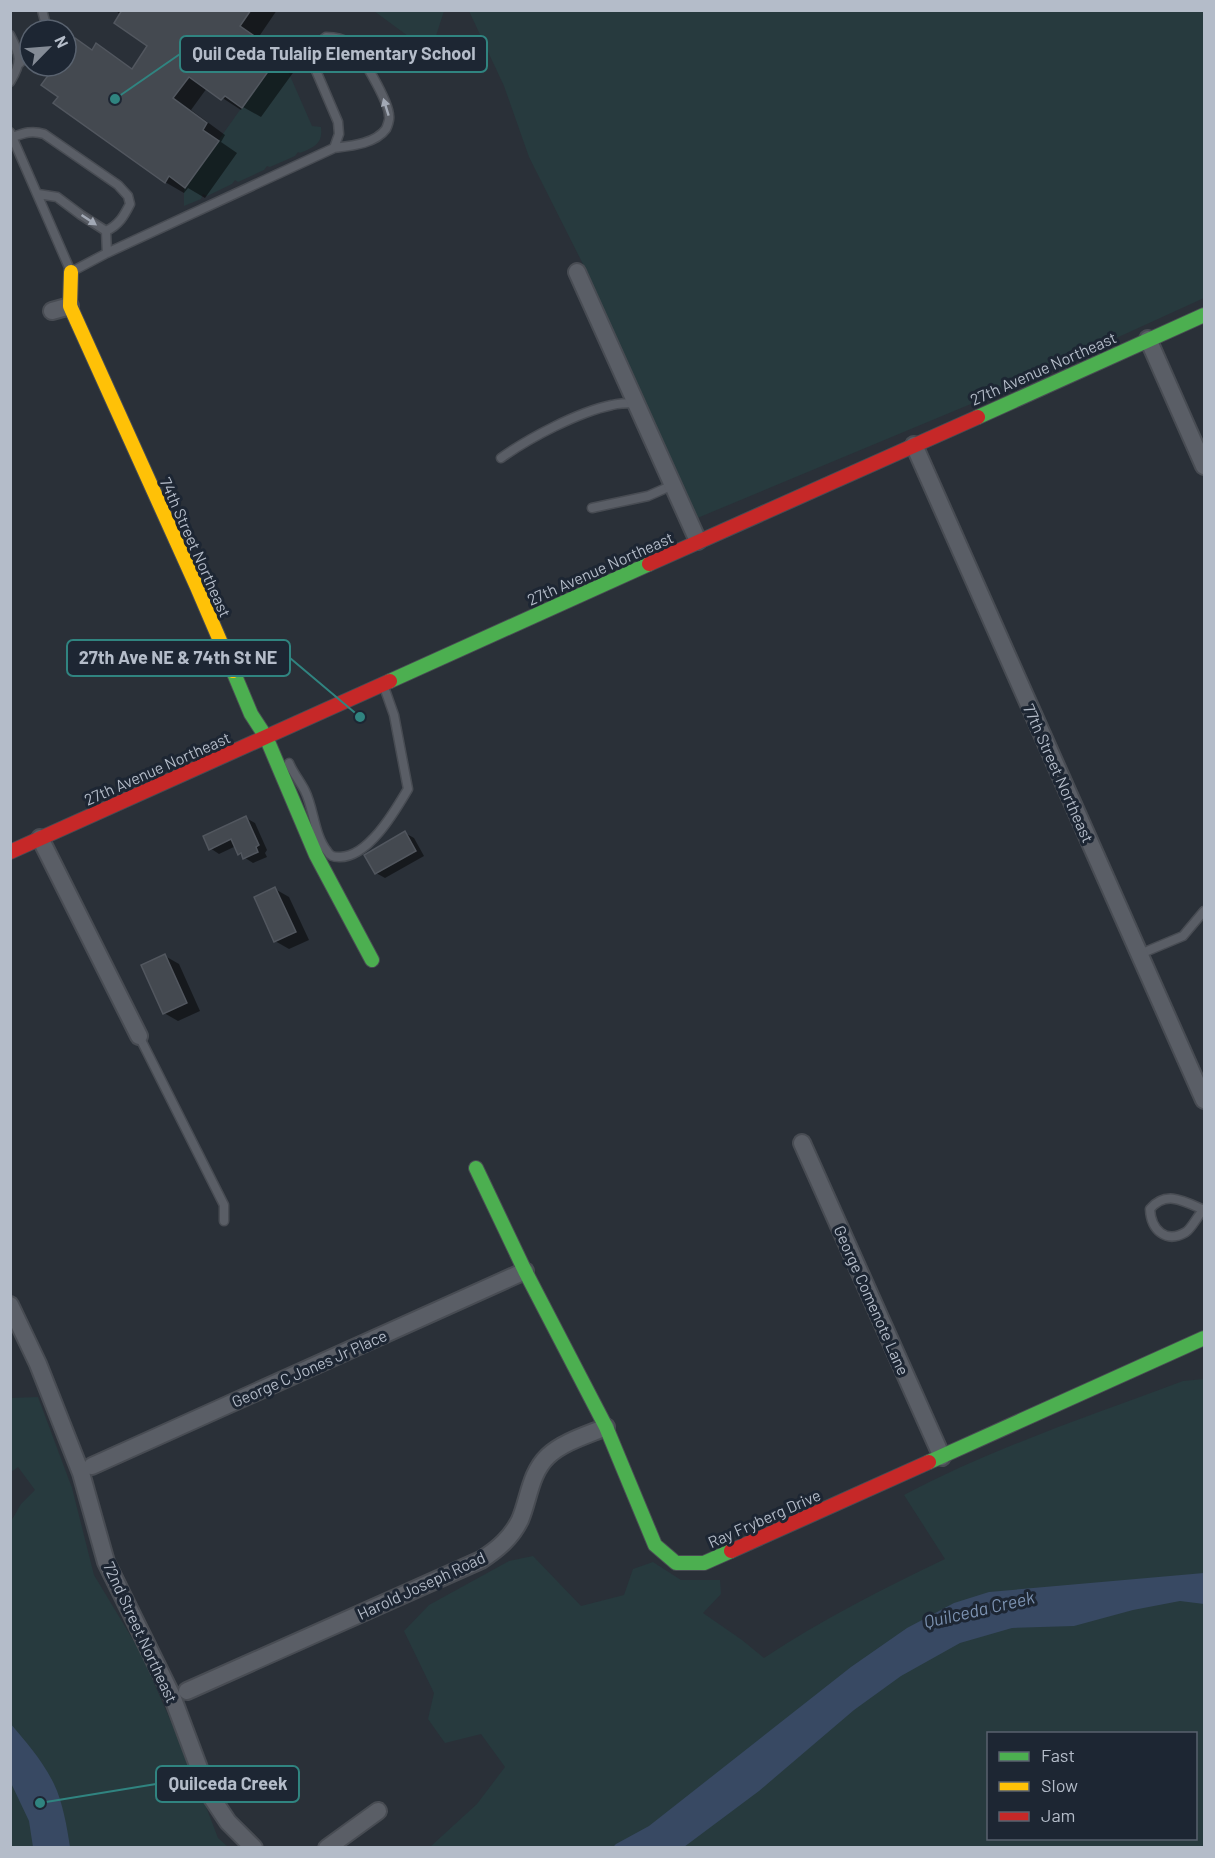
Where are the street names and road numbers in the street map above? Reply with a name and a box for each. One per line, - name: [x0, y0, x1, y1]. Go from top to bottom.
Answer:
- street label: 27th Avenue Northeast: [967, 327, 1119, 409]
- street label: 74th Street Northeast: [157, 474, 235, 620]
- street label: 27th Avenue Northeast: [524, 527, 676, 609]
- street label: 77th Street Northeast: [1020, 701, 1098, 845]
- street label: 27th Avenue Northeast: [81, 727, 233, 809]
- street label: George Comenote Lane: [830, 1222, 914, 1378]
- street label: George C Jones Jr Place: [228, 1325, 390, 1411]
- street label: Ray Fryberg Drive: [705, 1485, 823, 1551]
- street label: Harold Joseph Road: [354, 1547, 488, 1623]
- street label: 72nd Street Northeast: [100, 1558, 182, 1706]

